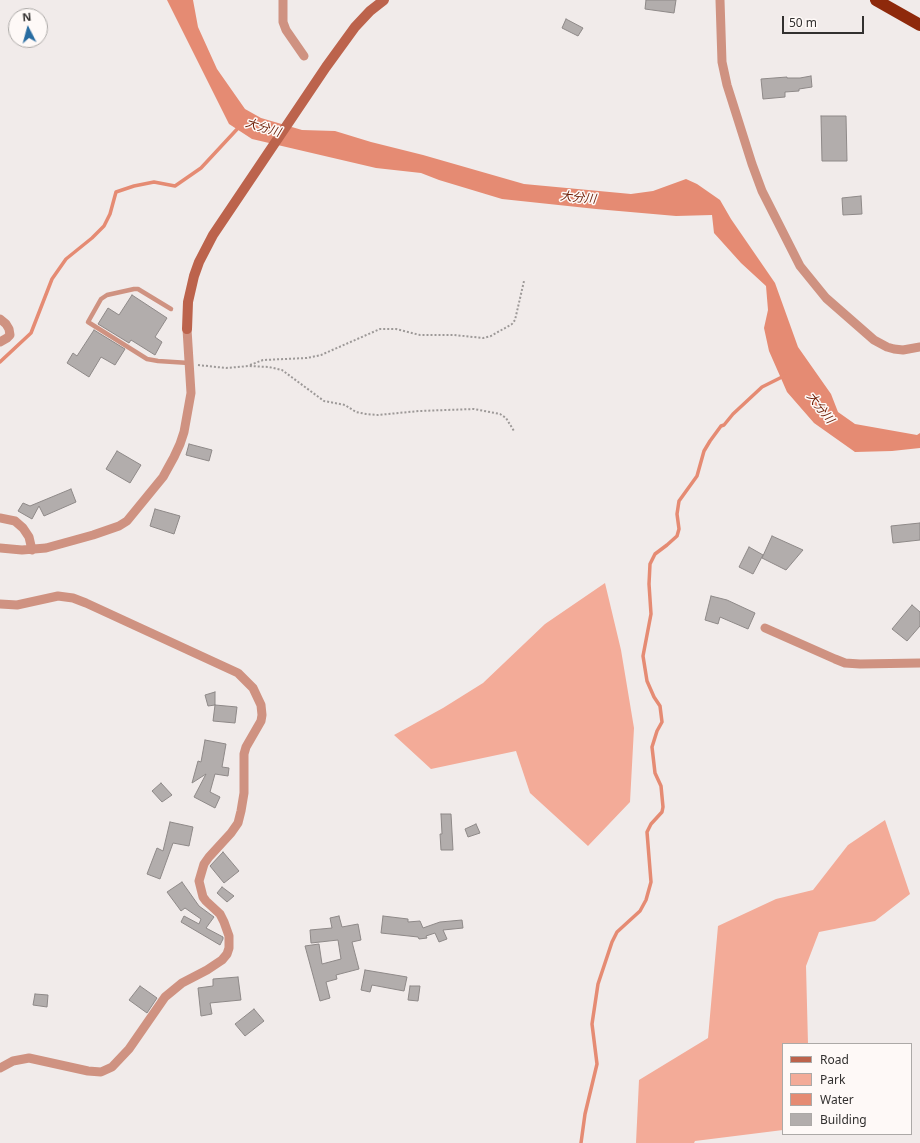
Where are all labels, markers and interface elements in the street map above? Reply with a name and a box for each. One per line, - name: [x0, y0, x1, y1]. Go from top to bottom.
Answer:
- north arrow: [8, 8, 48, 48]
- scale bar: [784, 8, 866, 34]
- text: N: [22, 9, 32, 24]
- text: 50 m: [789, 14, 817, 31]
- water label: 大分川: [244, 116, 282, 140]
- water label: 大分川: [559, 189, 597, 207]
- water label: 大分川: [803, 389, 837, 427]
- legend: [782, 1043, 912, 1135]
- text: Road: [820, 1051, 849, 1068]
- text: Park: [820, 1071, 845, 1088]
- text: Water: [820, 1091, 854, 1108]
- text: Building: [820, 1111, 867, 1128]

